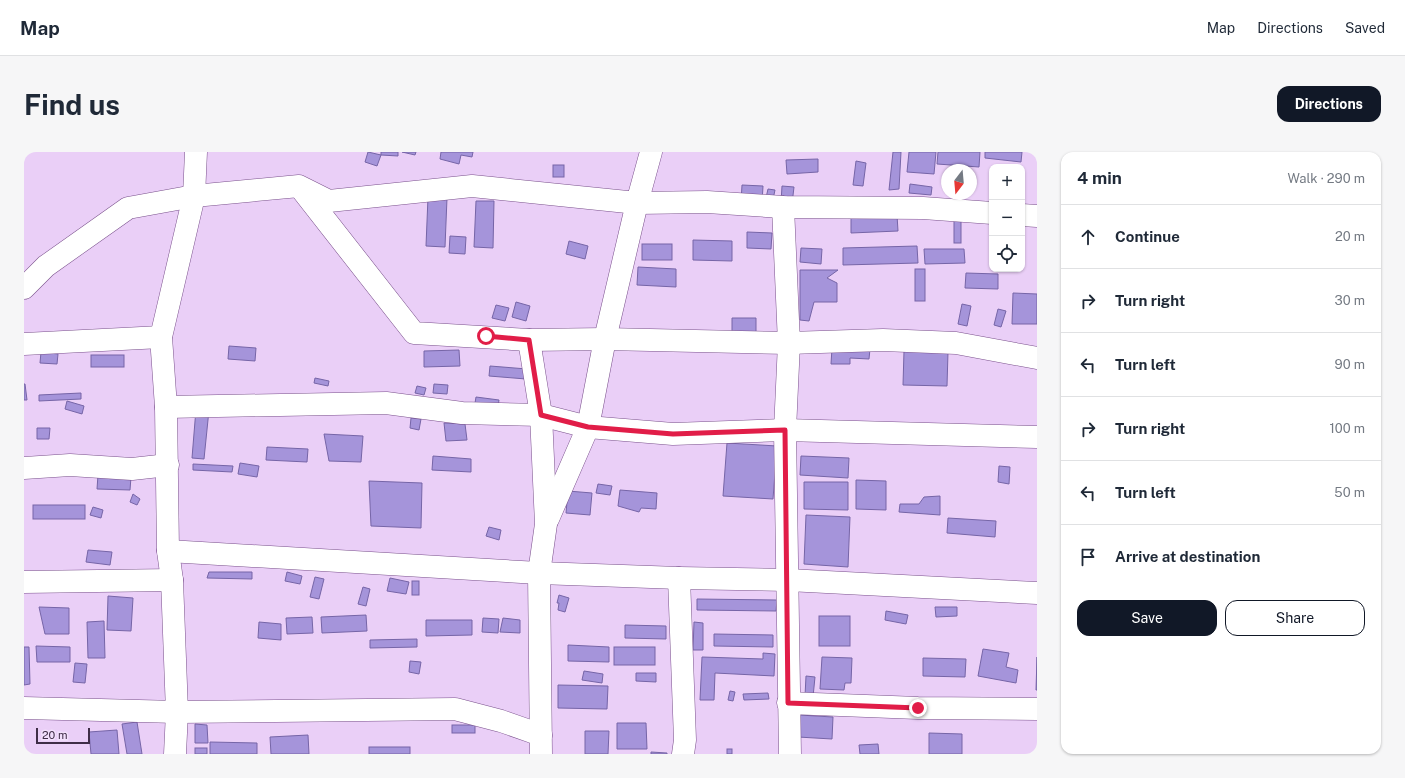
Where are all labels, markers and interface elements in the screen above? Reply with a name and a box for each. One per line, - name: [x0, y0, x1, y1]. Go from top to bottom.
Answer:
- text: Map: [20, 17, 60, 39]
- text: Map: [1207, 20, 1235, 36]
- text: Directions: [1257, 20, 1323, 36]
- text: Saved: [1345, 20, 1385, 36]
- button: Directions: [1277, 86, 1381, 122]
- text: Find us: [24, 88, 120, 121]
- north arrow: [941, 164, 977, 200]
- map controls: [989, 164, 1025, 272]
- button: +: [989, 164, 1025, 200]
- text: 4 min: [1077, 168, 1122, 188]
- text: Walk · 290 m: [1287, 171, 1365, 186]
- button: −: [989, 200, 1025, 236]
- icon: ahead: [1077, 226, 1099, 248]
- text: Continue: [1115, 228, 1180, 245]
- text: 20 m: [1335, 229, 1365, 244]
- button: locate: [989, 236, 1025, 272]
- icon: right: [1077, 290, 1099, 312]
- text: Turn right: [1115, 292, 1185, 309]
- text: 30 m: [1335, 293, 1365, 308]
- route start: [477, 327, 495, 345]
- icon: left: [1077, 354, 1099, 376]
- text: Turn left: [1115, 356, 1176, 373]
- text: 90 m: [1335, 357, 1365, 372]
- icon: right: [1077, 418, 1099, 440]
- text: Turn right: [1115, 420, 1185, 437]
- text: 100 m: [1329, 421, 1365, 436]
- icon: left: [1077, 482, 1099, 504]
- text: Turn left: [1115, 484, 1176, 501]
- text: 50 m: [1334, 485, 1365, 500]
- icon: arrive: [1077, 546, 1099, 568]
- text: Arrive at destination: [1115, 548, 1260, 565]
- button: Save: [1077, 600, 1217, 636]
- button: Share: [1225, 600, 1365, 636]
- route end: [909, 699, 927, 717]
- scale bar: [36, 726, 90, 745]
- text: 20 m: [42, 729, 67, 741]

